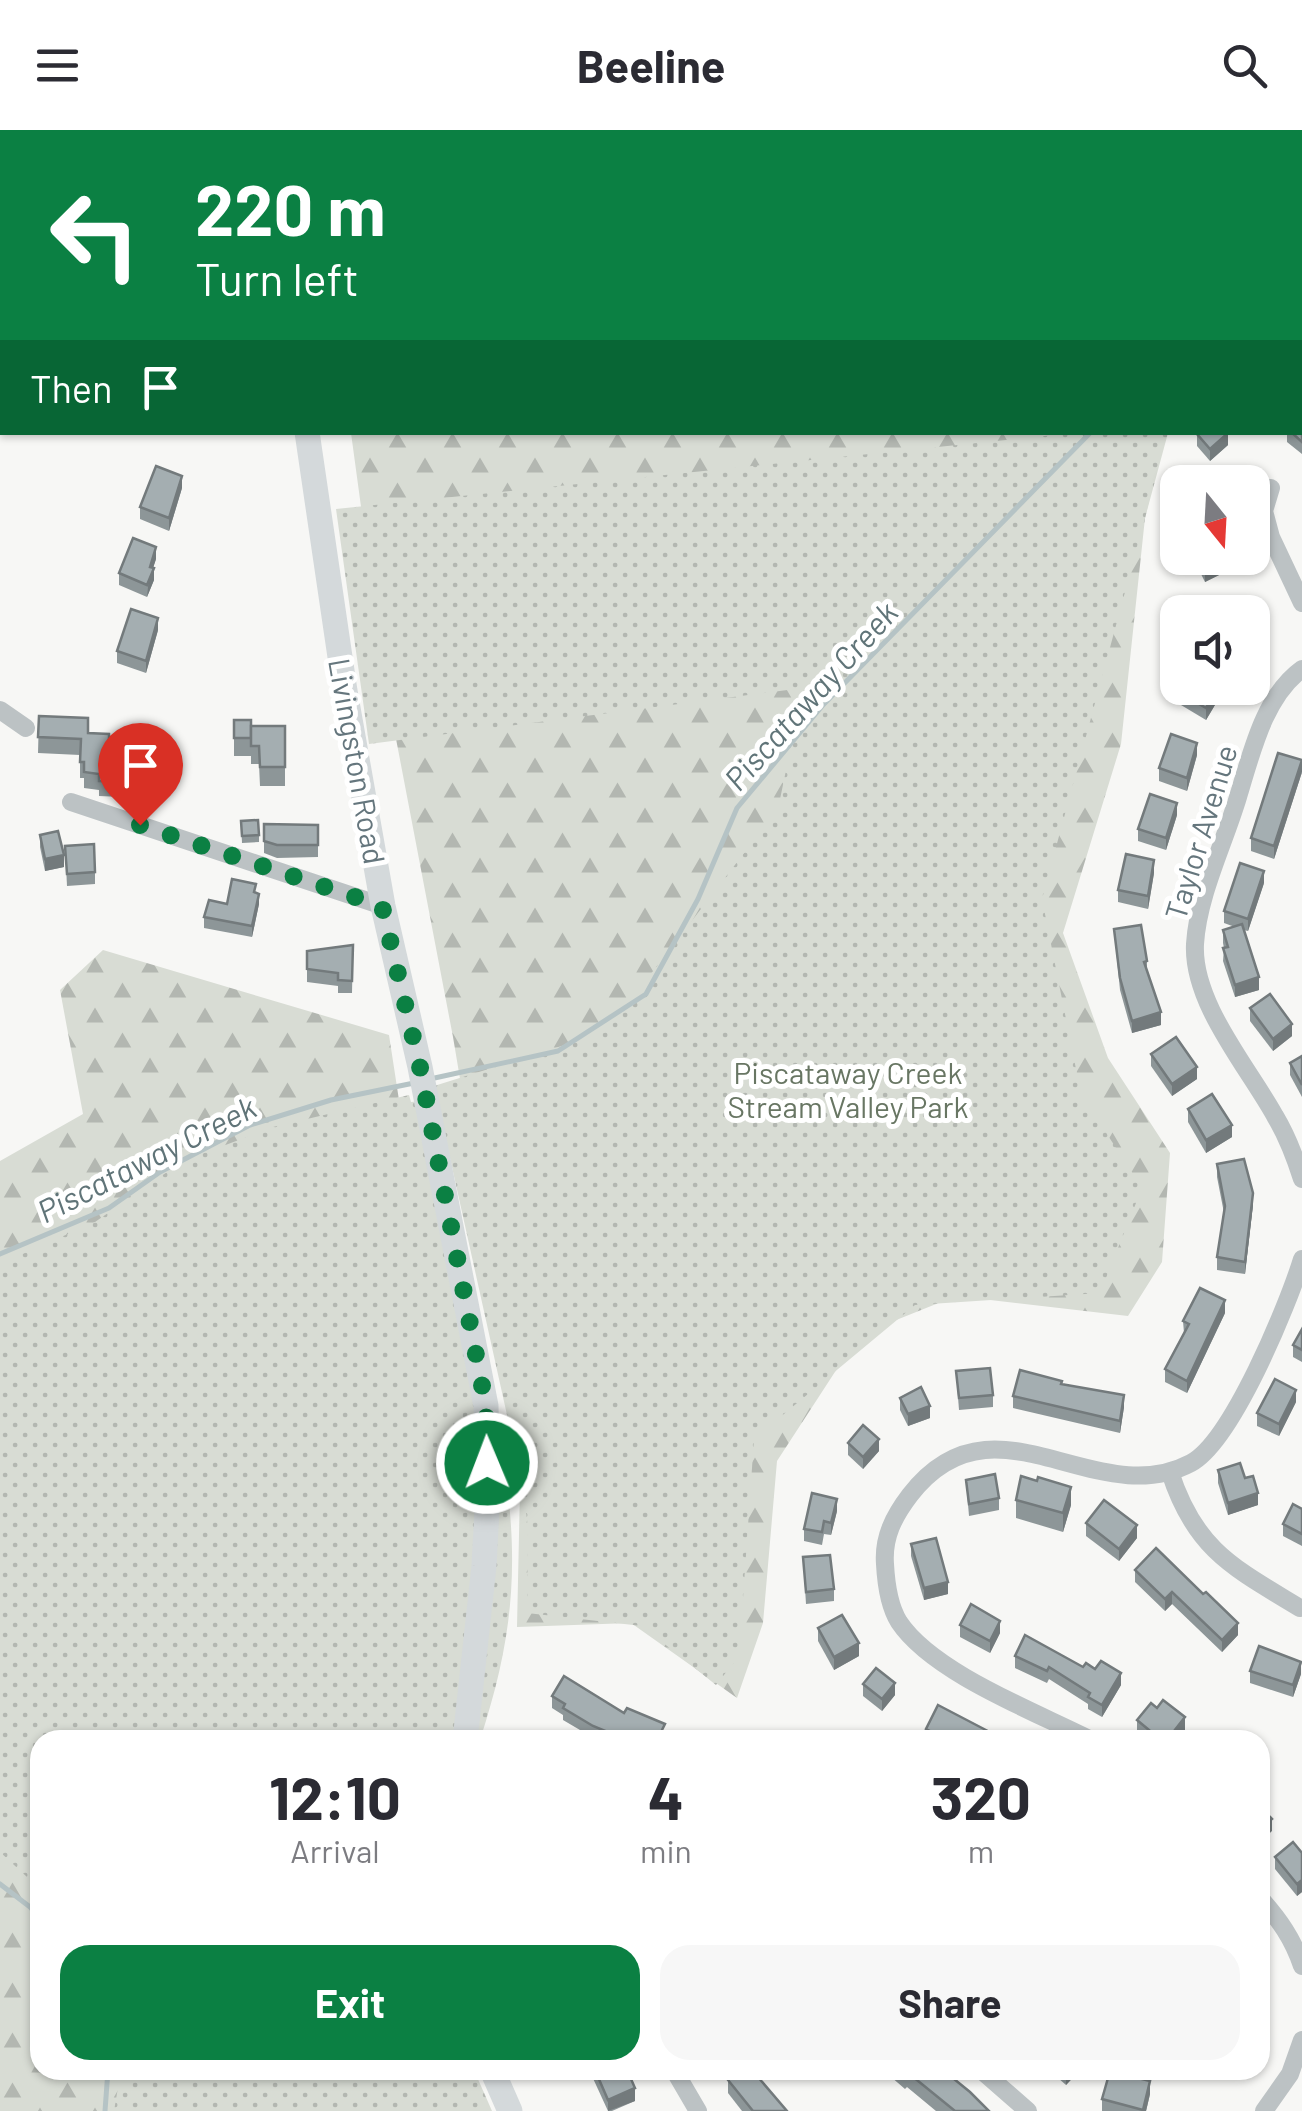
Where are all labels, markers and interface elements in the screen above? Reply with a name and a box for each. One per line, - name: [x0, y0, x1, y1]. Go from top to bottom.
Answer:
- icon: menu: [30, 38, 85, 93]
- text: Beeline: [577, 38, 725, 92]
- icon: search: [1217, 38, 1272, 93]
- text: 220 m: [195, 166, 386, 250]
- icon: left: [30, 170, 160, 300]
- text: Turn left: [195, 251, 359, 305]
- icon: arrive: [133, 360, 188, 415]
- text: Then: [30, 365, 113, 411]
- north arrow: [1160, 465, 1270, 575]
- map controls: [1160, 465, 1270, 705]
- water label: Piscataway Creek: [716, 593, 905, 797]
- button: sound: [1160, 595, 1270, 705]
- street label: Livingston Road: [322, 655, 394, 867]
- pin: [98, 723, 183, 826]
- icon: arrive: [113, 738, 168, 793]
- street label: Taylor Avenue: [1156, 740, 1244, 924]
- park label: Piscataway Creek Stream Valley Park: [728, 1054, 968, 1124]
- water label: Piscataway Creek: [30, 1086, 262, 1229]
- position arrow: [435, 1411, 539, 1515]
- text: 12:10: [269, 1760, 401, 1832]
- text: 4: [648, 1760, 684, 1832]
- text: 320: [931, 1760, 1031, 1832]
- text: Arrival: [290, 1831, 380, 1869]
- text: min: [640, 1831, 692, 1869]
- text: m: [968, 1831, 994, 1869]
- button: Exit: [60, 1945, 640, 2060]
- button: Share: [660, 1945, 1240, 2060]

